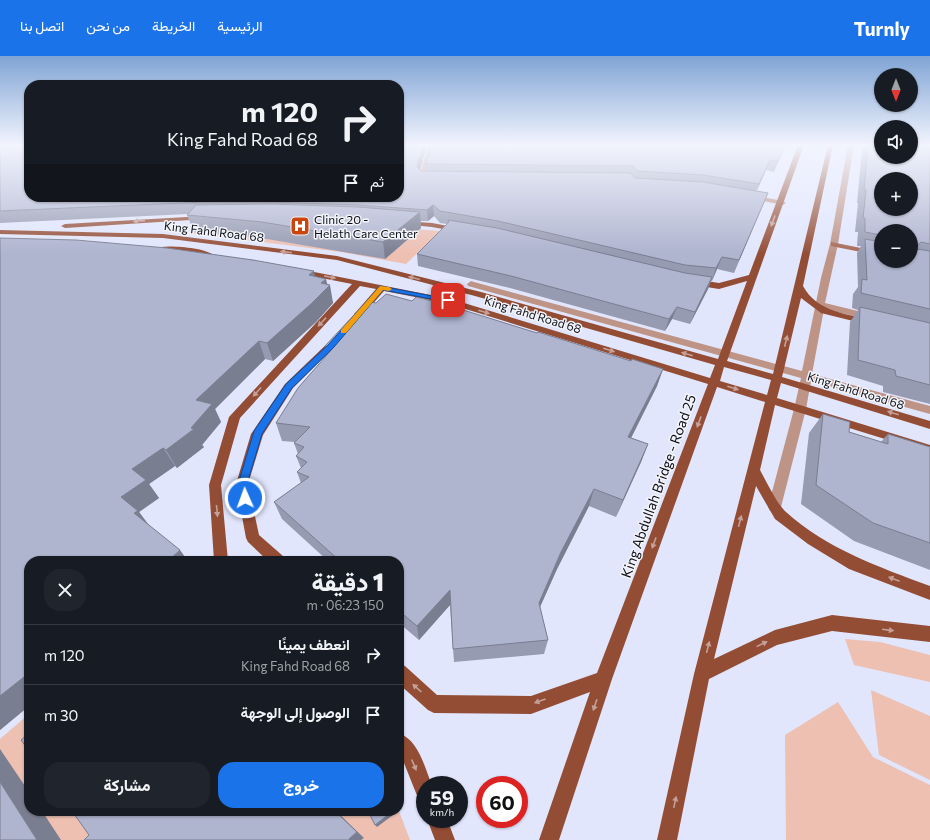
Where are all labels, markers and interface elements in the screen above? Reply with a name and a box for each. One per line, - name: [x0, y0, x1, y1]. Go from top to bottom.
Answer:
- text: اتصل بنا: [20, 17, 64, 34]
- text: من نحن: [86, 17, 130, 34]
- text: الخريطة: [152, 17, 195, 34]
- text: الرئيسية: [217, 17, 263, 34]
- text: Turnly: [854, 17, 910, 40]
- north arrow: [874, 68, 918, 112]
- map controls: [874, 68, 918, 268]
- text: 120 m: [241, 94, 318, 128]
- icon: right: [332, 96, 384, 148]
- button: sound: [874, 120, 918, 164]
- text: King Fahd Road 68: [167, 128, 318, 150]
- icon: arrive: [340, 172, 362, 194]
- text: ثم: [370, 172, 384, 190]
- button: +: [874, 172, 918, 216]
- place label: Clinic 20 - Helath Care Center: [314, 212, 418, 240]
- hospital icon: Clinic 20 - Helath Care Center: [289, 215, 311, 237]
- one-way arrow: [770, 215, 776, 227]
- one-way arrow: [133, 218, 145, 225]
- street label: King Fahd Road 68: [163, 218, 265, 244]
- button: −: [874, 224, 918, 268]
- one-way arrow: [280, 249, 292, 255]
- one-way arrow: [407, 274, 420, 280]
- one-way arrow: [324, 275, 336, 281]
- pin: [431, 283, 465, 317]
- icon: arrive: [437, 289, 459, 311]
- street label: King Fahd Road 68: [483, 293, 583, 335]
- one-way arrow: [479, 309, 491, 315]
- one-way arrow: [317, 317, 327, 327]
- one-way arrow: [783, 335, 789, 347]
- one-way arrow: [603, 347, 615, 353]
- one-way arrow: [681, 350, 693, 356]
- street label: King Fahd Road 68: [806, 369, 906, 411]
- one-way arrow: [727, 385, 739, 391]
- one-way arrow: [253, 387, 262, 398]
- street label: King Abdullah Bridge - Road 25: [617, 392, 699, 580]
- one-way arrow: [886, 410, 898, 416]
- one-way arrow: [696, 416, 702, 428]
- position arrow: [224, 477, 266, 519]
- one-way arrow: [214, 505, 221, 517]
- one-way arrow: [738, 515, 744, 528]
- one-way arrow: [651, 538, 657, 550]
- text: 1 دقيقة: [311, 567, 384, 596]
- button: close: [44, 569, 86, 611]
- one-way arrow: [887, 576, 899, 582]
- text: 150 m · 06:23: [307, 597, 384, 613]
- one-way arrow: [882, 626, 894, 633]
- text: انعطف يمينًا: [278, 635, 350, 653]
- one-way arrow: [706, 641, 712, 654]
- one-way arrow: [756, 641, 768, 648]
- icon: right: [362, 644, 384, 666]
- text: 120 m: [44, 646, 84, 664]
- text: King Fahd Road 68: [241, 658, 350, 674]
- one-way arrow: [412, 683, 422, 693]
- one-way arrow: [534, 699, 546, 705]
- one-way arrow: [591, 699, 597, 711]
- text: الوصول إلى الوجهة: [241, 703, 350, 721]
- icon: arrive: [362, 704, 384, 726]
- text: 30 m: [44, 706, 78, 724]
- one-way arrow: [412, 760, 418, 772]
- button: مشاركة: [44, 762, 210, 808]
- button: خروج: [218, 762, 384, 808]
- speed limit sign: 60: [476, 776, 528, 828]
- text: 59: [430, 785, 454, 809]
- one-way arrow: [672, 796, 678, 808]
- text: km/h: [430, 806, 454, 818]

